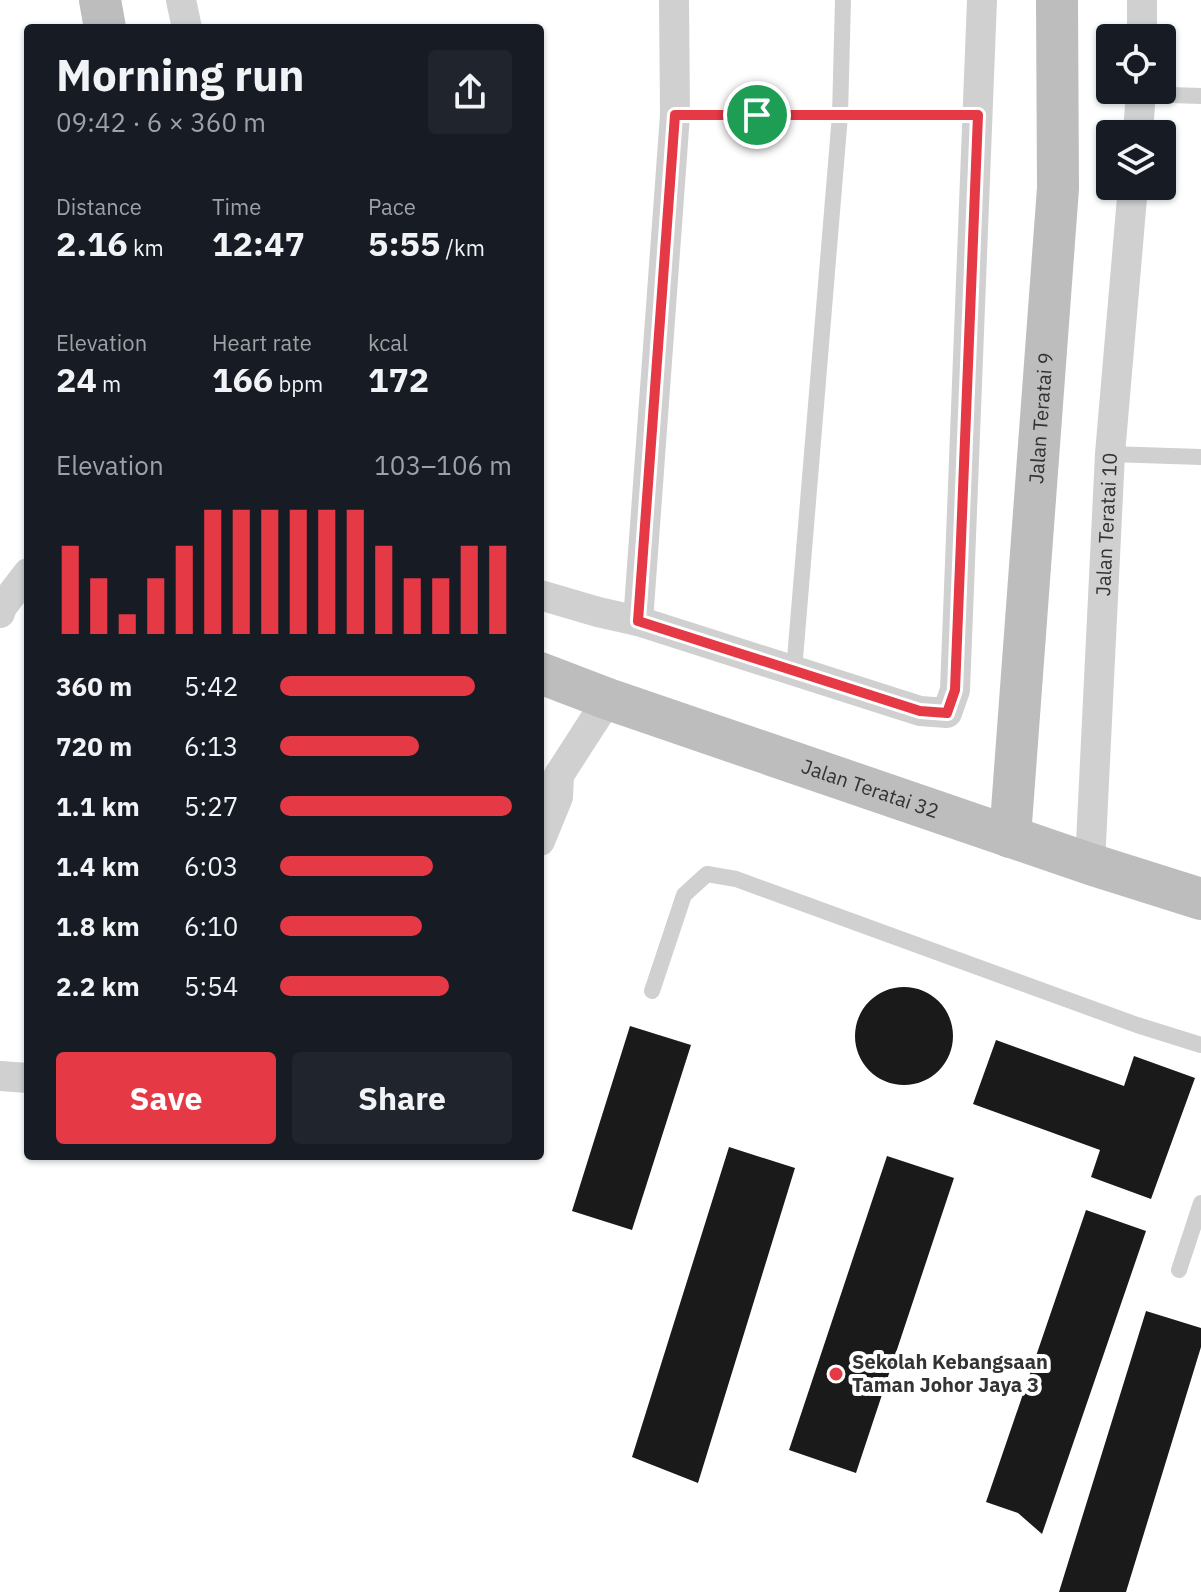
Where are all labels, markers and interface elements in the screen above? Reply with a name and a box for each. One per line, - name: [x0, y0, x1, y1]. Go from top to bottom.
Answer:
- map controls: [1096, 24, 1176, 200]
- button: locate: [1096, 24, 1176, 104]
- text: Morning run: [56, 46, 305, 103]
- button: share: [428, 50, 512, 134]
- pin: [723, 81, 791, 149]
- icon: arrive: [735, 93, 779, 137]
- text: 09:42 · 6 × 360 m: [56, 105, 266, 139]
- button: layers: [1096, 120, 1176, 200]
- text: Distance: [56, 192, 142, 221]
- text: Time: [212, 192, 261, 221]
- text: Pace: [368, 192, 416, 221]
- text: 2.16: [56, 221, 128, 265]
- text: 12:47: [212, 221, 305, 265]
- text: 5:55: [368, 221, 440, 265]
- text: km: [128, 233, 164, 262]
- text: /km: [440, 233, 485, 262]
- text: Elevation: [56, 328, 147, 357]
- text: Heart rate: [212, 328, 312, 357]
- text: kcal: [368, 328, 408, 357]
- street label: Jalan Teratai 9: [1022, 351, 1059, 485]
- text: 24: [56, 357, 97, 401]
- text: 166: [212, 357, 273, 401]
- text: 172: [368, 357, 429, 401]
- text: m: [97, 369, 121, 398]
- text: bpm: [273, 369, 323, 398]
- text: Elevation: [56, 448, 164, 482]
- text: 103–106 m: [374, 448, 512, 482]
- street label: Jalan Teratai 10: [1089, 452, 1123, 597]
- text: 360 m: [56, 669, 132, 703]
- text: 5:42: [184, 669, 238, 703]
- text: 720 m: [56, 729, 132, 763]
- text: 6:13: [184, 729, 238, 763]
- street label: Jalan Teratai 32: [798, 752, 943, 824]
- text: 1.1 km: [56, 789, 140, 823]
- text: 5:27: [184, 789, 238, 823]
- text: 1.4 km: [56, 849, 140, 883]
- text: 6:03: [184, 849, 238, 883]
- text: 1.8 km: [56, 909, 140, 943]
- text: 6:10: [184, 909, 238, 943]
- text: 2.2 km: [56, 969, 140, 1003]
- text: 5:54: [184, 969, 238, 1003]
- button: Save: [56, 1052, 276, 1144]
- button: Share: [292, 1052, 512, 1144]
- place label: Sekolah Kebangsaan Taman Johor Jaya 3: [852, 1348, 1048, 1398]
- marker: Sekolah Kebangsaan Taman Johor Jaya 3: [827, 1365, 845, 1383]

